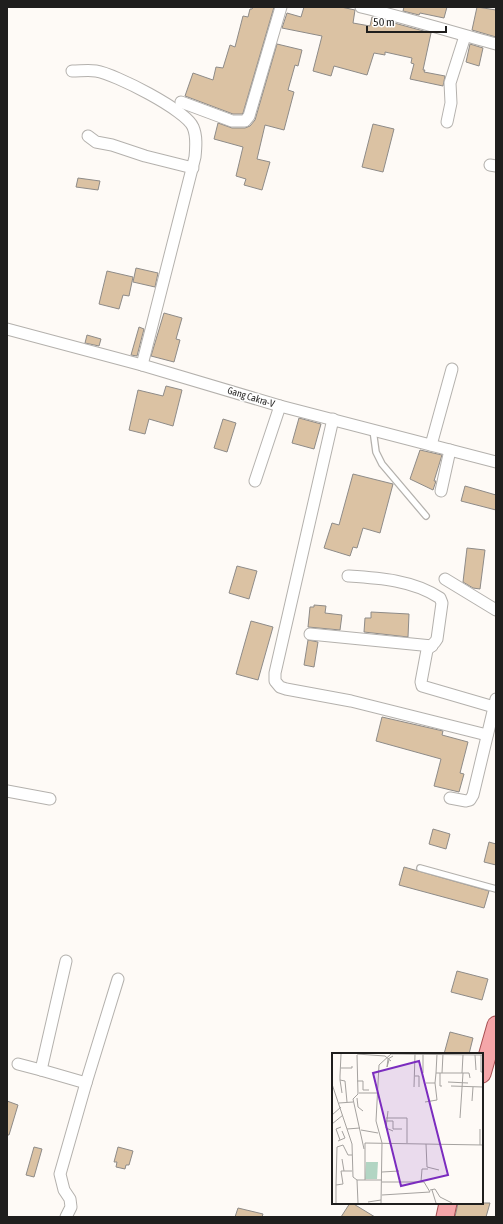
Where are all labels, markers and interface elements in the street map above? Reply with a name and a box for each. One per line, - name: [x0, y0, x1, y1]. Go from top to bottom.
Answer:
- scale bar: [367, 8, 446, 34]
- text: 50 m: [373, 15, 395, 29]
- street label: Gang Cakra-V: [226, 385, 276, 409]
- inset map: [332, 1053, 483, 1204]

